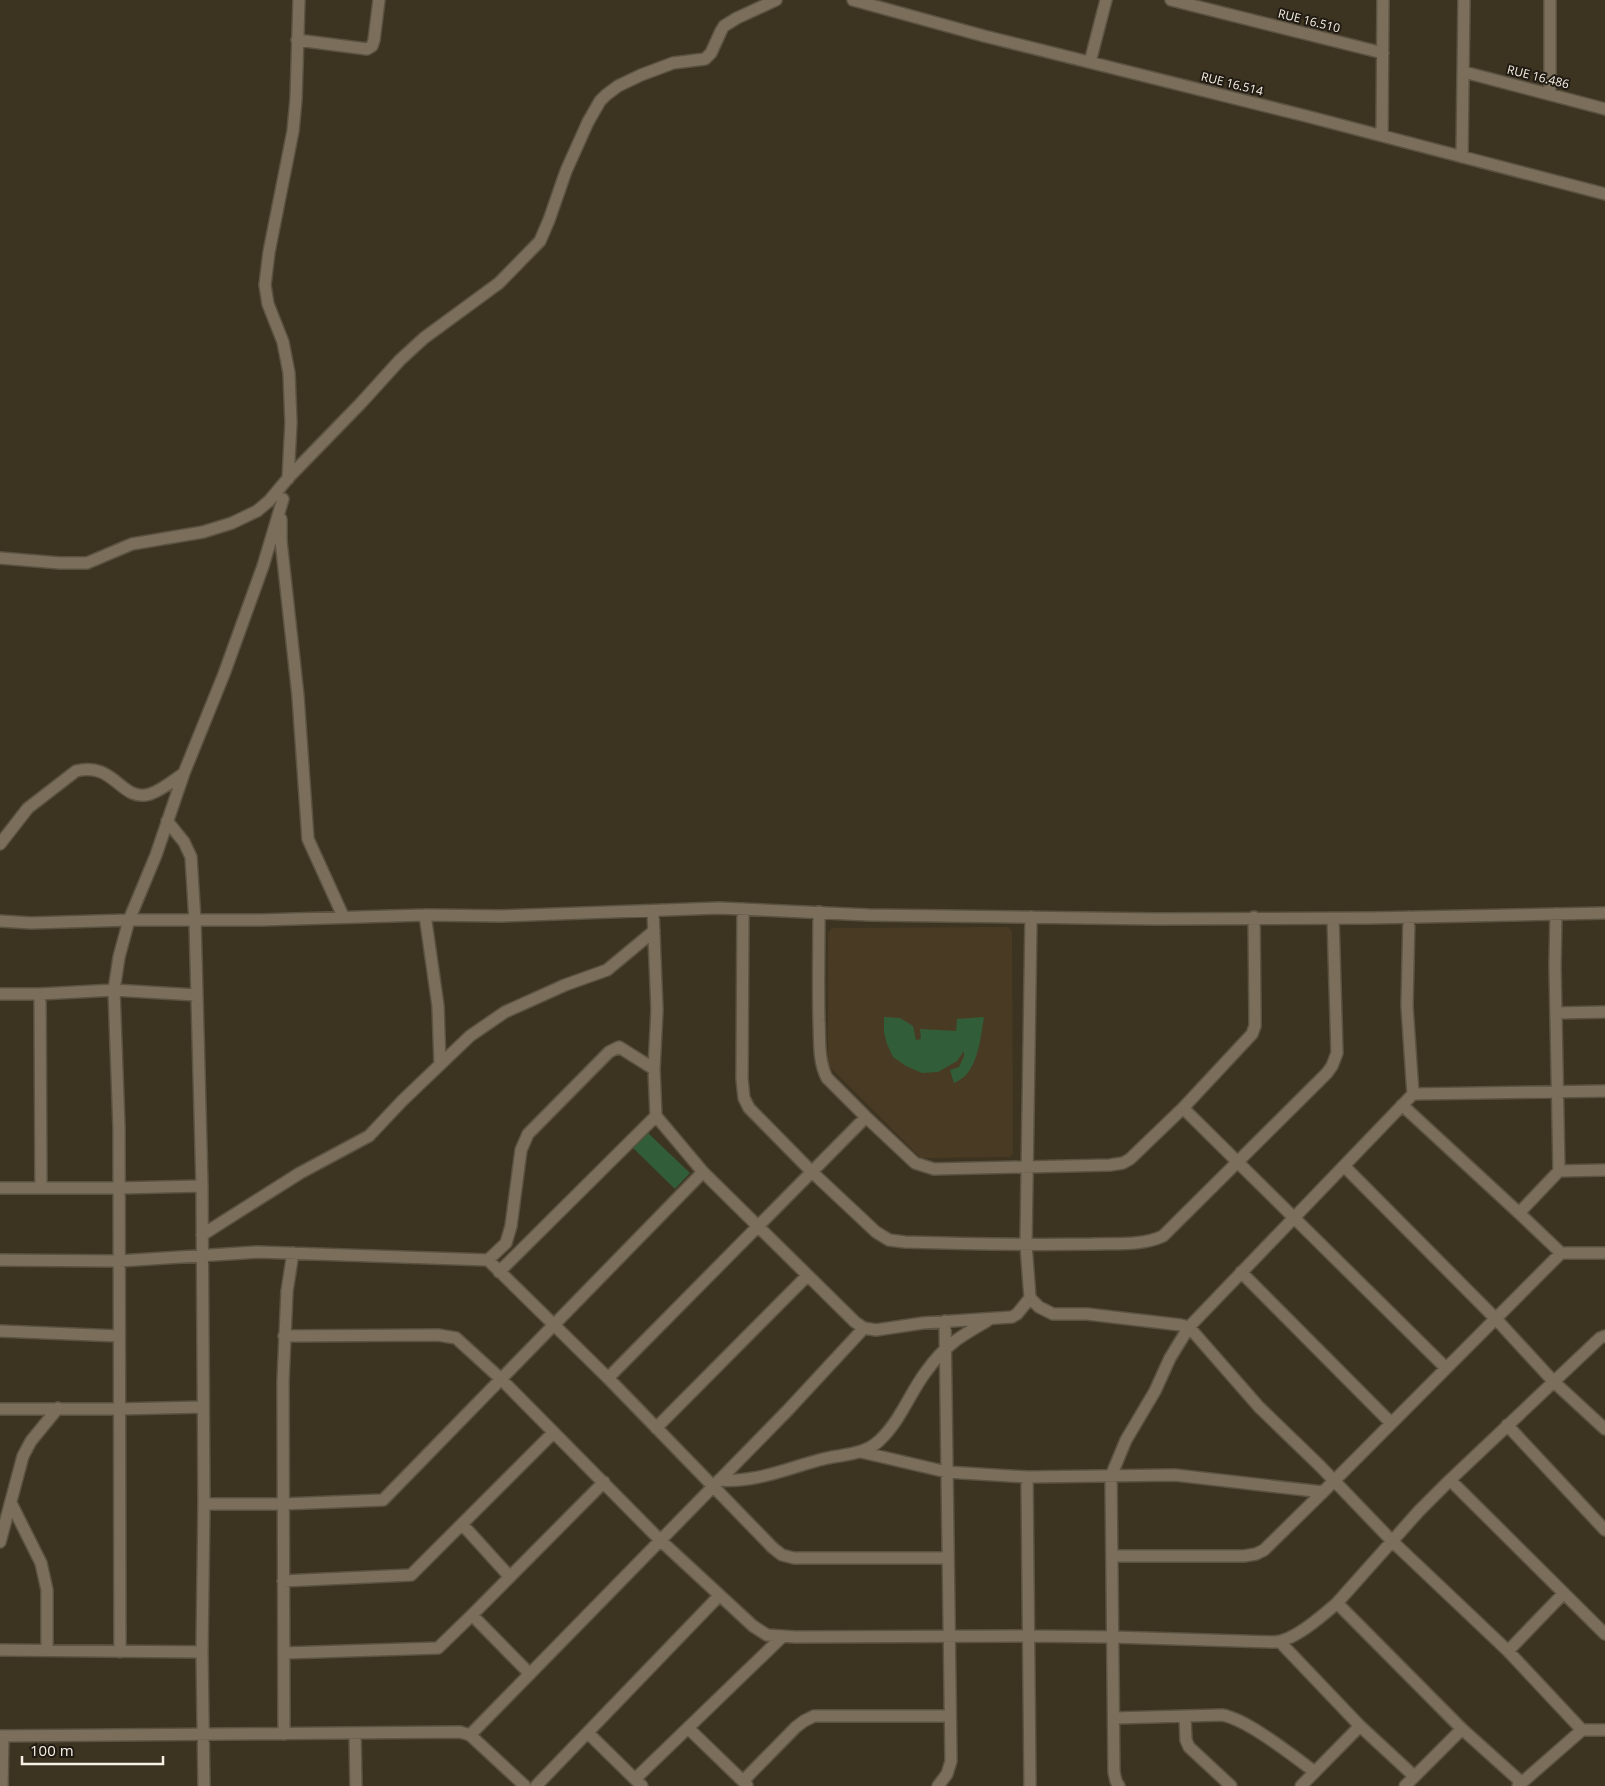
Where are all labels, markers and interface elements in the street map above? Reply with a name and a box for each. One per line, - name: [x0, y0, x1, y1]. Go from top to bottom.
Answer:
- street label: RUE 16.510: [1276, 5, 1342, 36]
- street label: RUE 16.486: [1505, 61, 1571, 92]
- street label: RUE 16.514: [1199, 68, 1265, 99]
- scale bar: [22, 1734, 164, 1766]
- text: 100 m: [30, 1740, 74, 1760]

